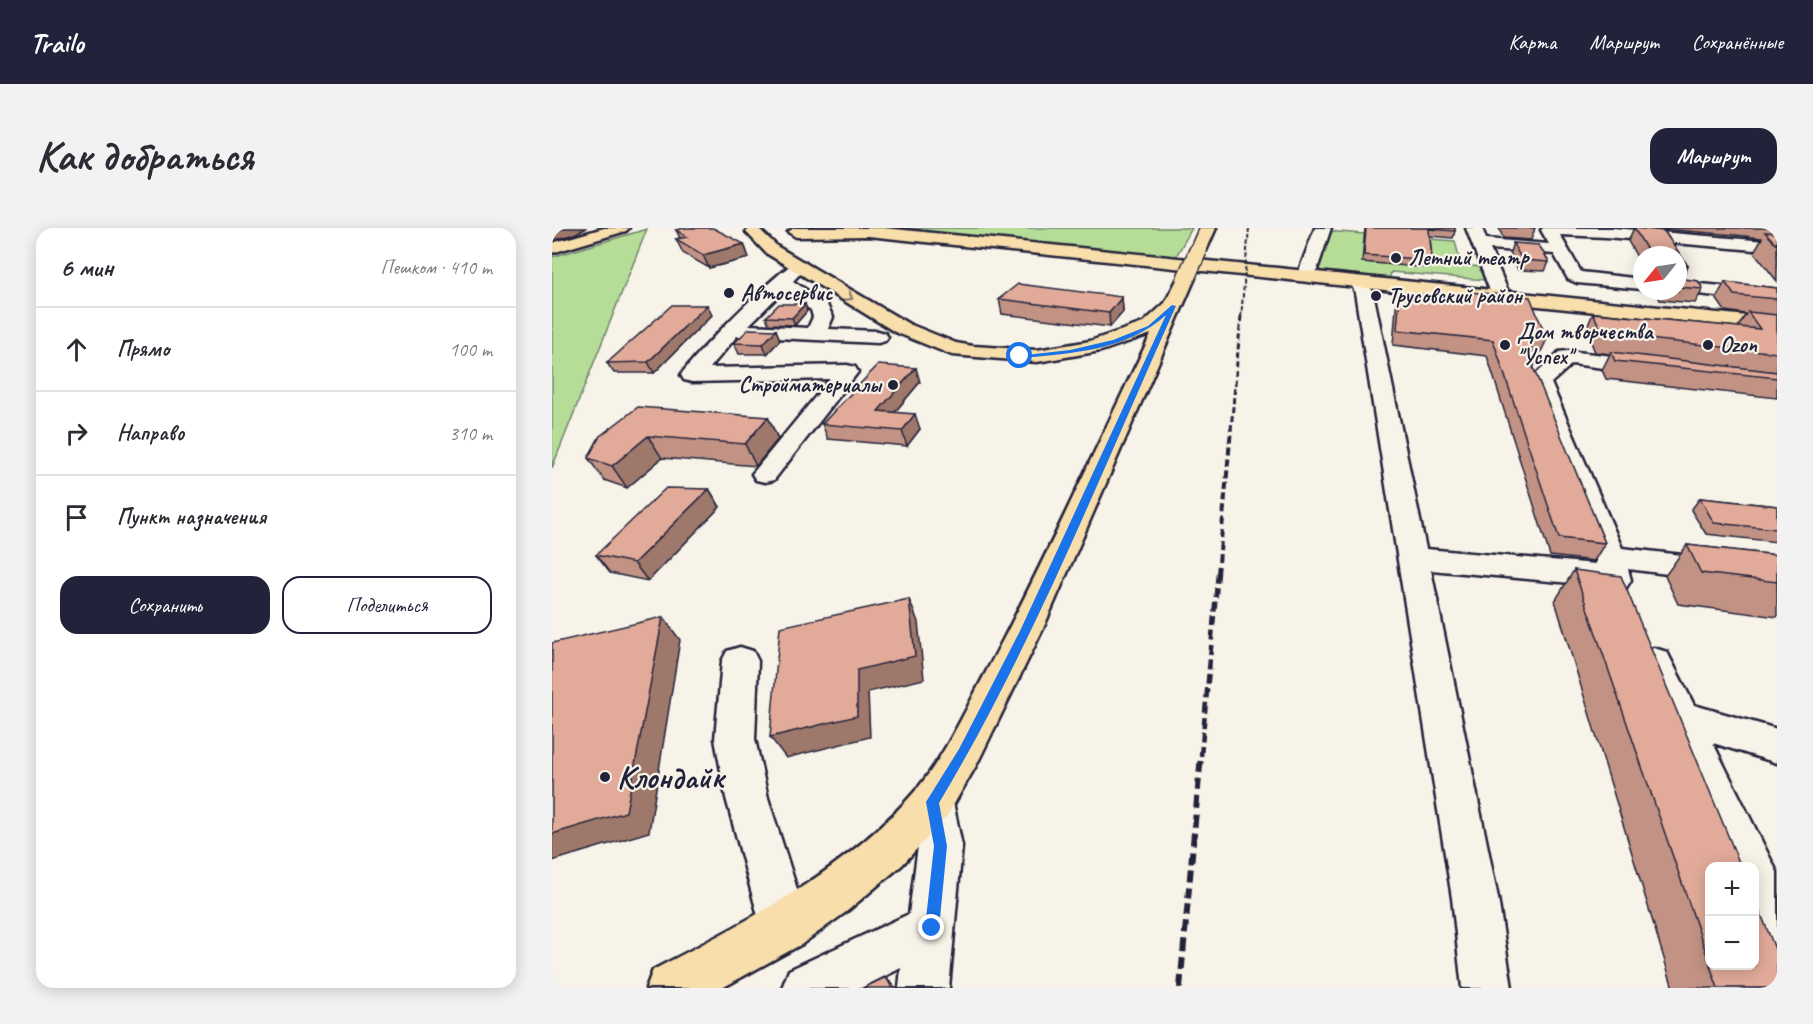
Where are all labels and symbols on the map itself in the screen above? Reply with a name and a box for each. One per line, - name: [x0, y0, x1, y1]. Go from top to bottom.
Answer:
- place label: Летний театр: [1408, 244, 1531, 272]
- north arrow: [1633, 246, 1687, 300]
- marker: Летний театр: [1389, 251, 1403, 265]
- place label: Автосервис: [741, 279, 833, 307]
- place label: Трусовский район: [1388, 282, 1523, 310]
- marker: Автосервис: [722, 286, 736, 300]
- one-way arrow: [843, 289, 853, 301]
- marker: Трусовский район: [1369, 289, 1383, 303]
- place label: Дом творчества "Успех": [1517, 318, 1655, 371]
- place label: Ozon: [1720, 331, 1758, 359]
- marker: Дом творчества "Успех": [1498, 338, 1512, 352]
- marker: Ozon: [1701, 338, 1715, 352]
- route start: [1006, 342, 1032, 368]
- place label: Стройматериалы: [739, 371, 883, 399]
- marker: Стройматериалы: [886, 378, 900, 392]
- place label: Клондайк: [617, 757, 727, 798]
- marker: Клондайк: [598, 770, 612, 784]
- route end: [918, 914, 944, 940]

